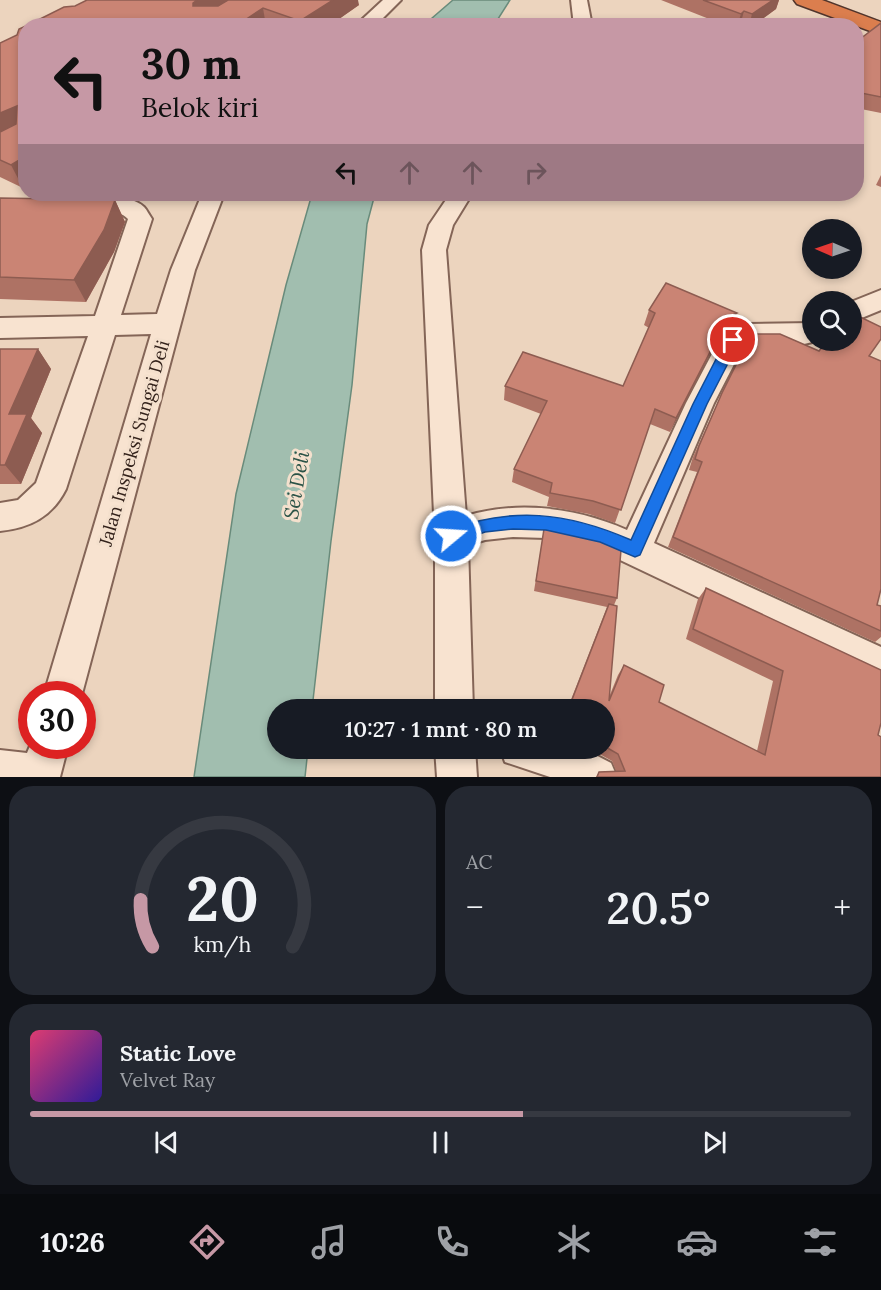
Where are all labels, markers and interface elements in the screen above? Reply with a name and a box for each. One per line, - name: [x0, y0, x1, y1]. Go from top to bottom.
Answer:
- text: 30 m: [141, 37, 241, 91]
- icon: left: [42, 42, 120, 120]
- text: Belok kiri: [141, 90, 259, 124]
- icon: left: [330, 156, 363, 189]
- icon: ahead: [393, 156, 426, 189]
- icon: ahead: [456, 156, 489, 189]
- icon: right: [519, 156, 552, 189]
- north arrow: [802, 219, 862, 279]
- map controls: [802, 219, 862, 351]
- button: search: [802, 291, 862, 351]
- pin: [707, 314, 758, 365]
- icon: arrive: [716, 323, 749, 356]
- street label: Jalan Inspeksi Sungai Deli: [93, 337, 174, 549]
- water label: Sei Deli: [278, 448, 314, 521]
- position arrow: [419, 504, 483, 568]
- speed limit sign: 30: [18, 681, 96, 759]
- text: 10:27 · 1 mnt · 80 m: [345, 715, 537, 743]
- text: AC: [466, 849, 492, 874]
- text: 20: [186, 858, 259, 938]
- text: 20.5°: [606, 879, 711, 936]
- text: −: [466, 886, 484, 928]
- text: +: [834, 886, 851, 928]
- text: km/h: [194, 931, 252, 959]
- text: Static Love: [120, 1039, 236, 1067]
- text: Velvet Ray: [120, 1067, 215, 1092]
- icon: previous: [150, 1126, 183, 1159]
- icon: pause: [424, 1126, 457, 1159]
- icon: next: [698, 1126, 731, 1159]
- icon: directions: [186, 1221, 228, 1263]
- icon: music: [308, 1221, 350, 1263]
- icon: phone: [431, 1221, 473, 1263]
- icon: climate: [553, 1221, 595, 1263]
- icon: car: [676, 1221, 718, 1263]
- icon: filters: [799, 1221, 841, 1263]
- text: 10:26: [40, 1225, 105, 1259]

